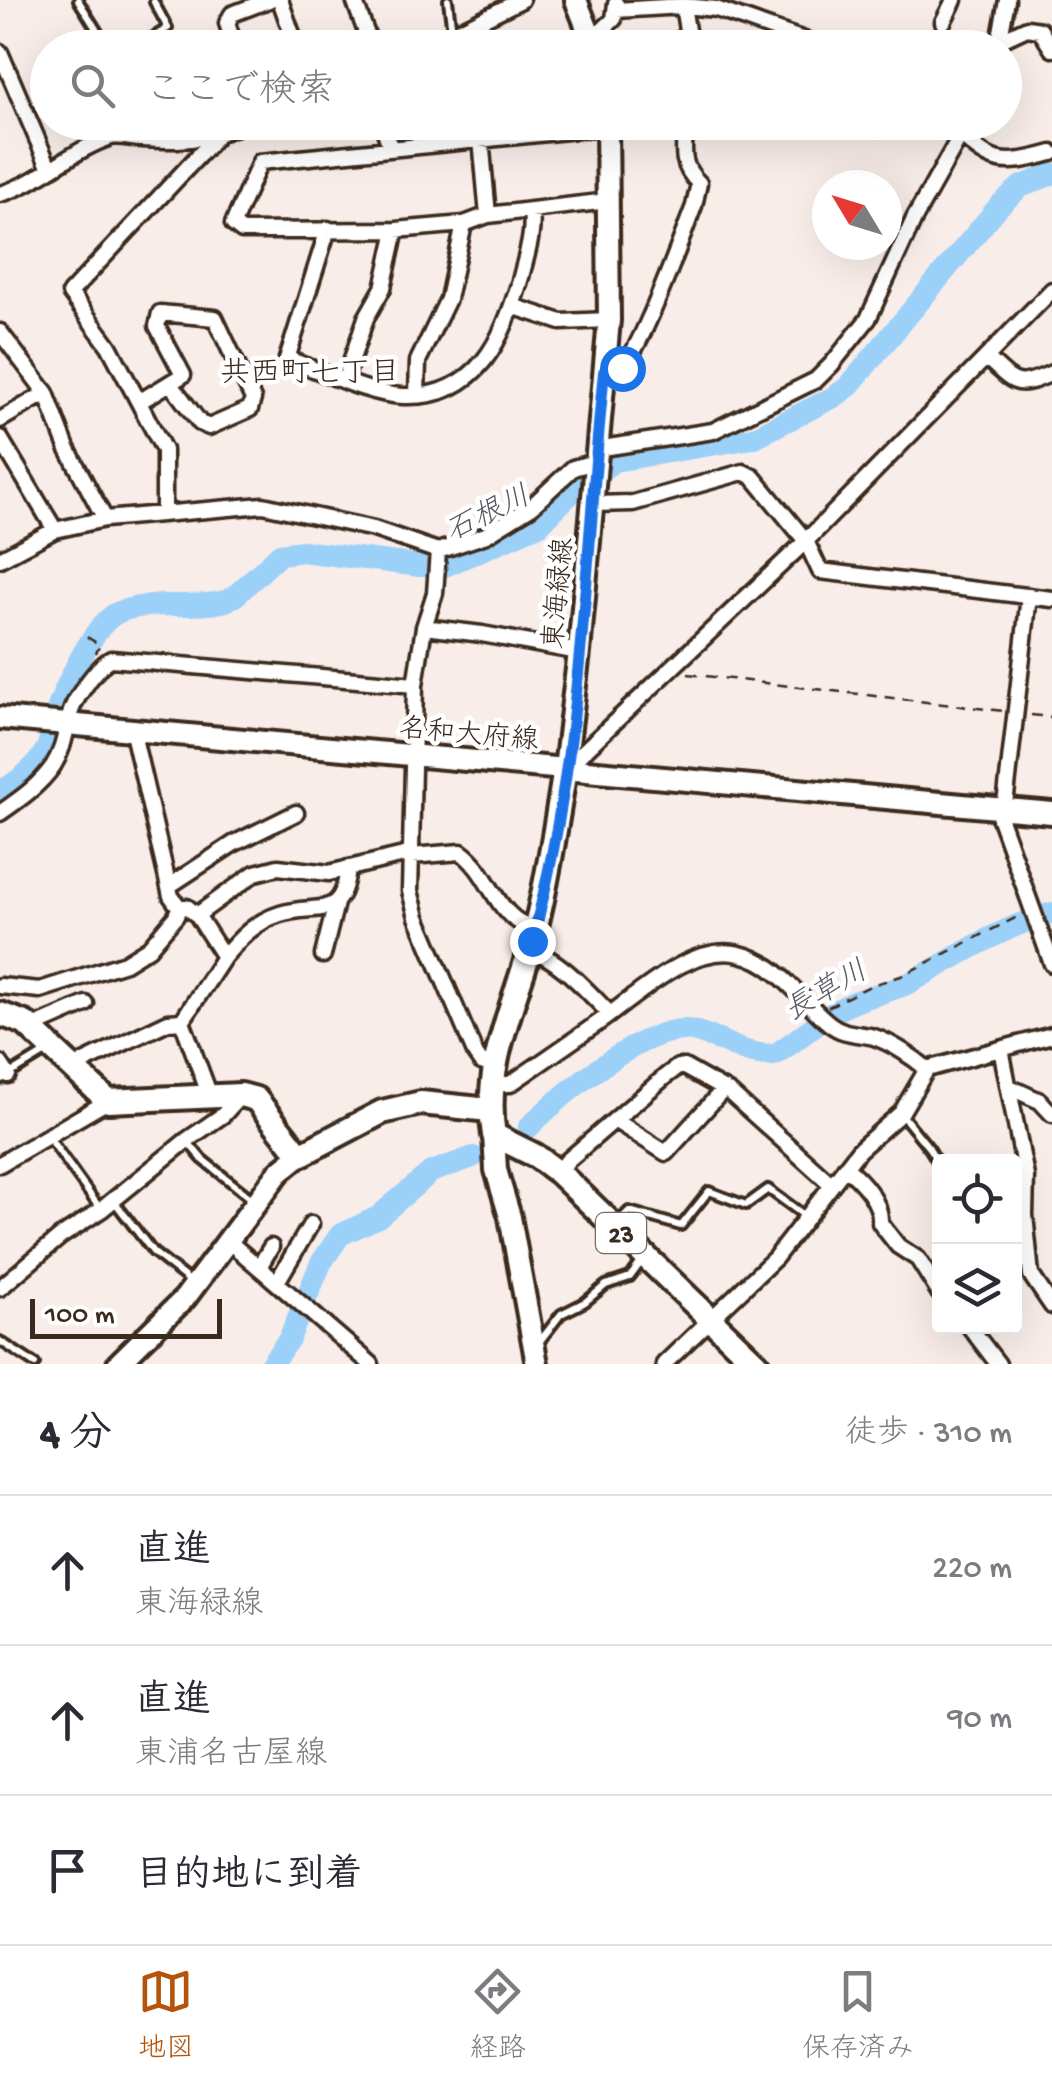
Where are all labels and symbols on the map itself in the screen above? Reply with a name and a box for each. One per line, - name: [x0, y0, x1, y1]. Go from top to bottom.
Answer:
- north arrow: [812, 170, 902, 260]
- route start: [600, 346, 646, 392]
- district label: 共西町七丁目: [220, 357, 400, 393]
- water label: 石根川: [440, 480, 537, 552]
- street label: 東海緑線: [538, 536, 582, 651]
- street label: 名和大府線: [397, 713, 540, 759]
- route end: [510, 919, 556, 965]
- water label: 長草川: [779, 954, 875, 1031]
- road number: 23: [596, 1213, 646, 1253]
- scale bar: [30, 1294, 222, 1338]

